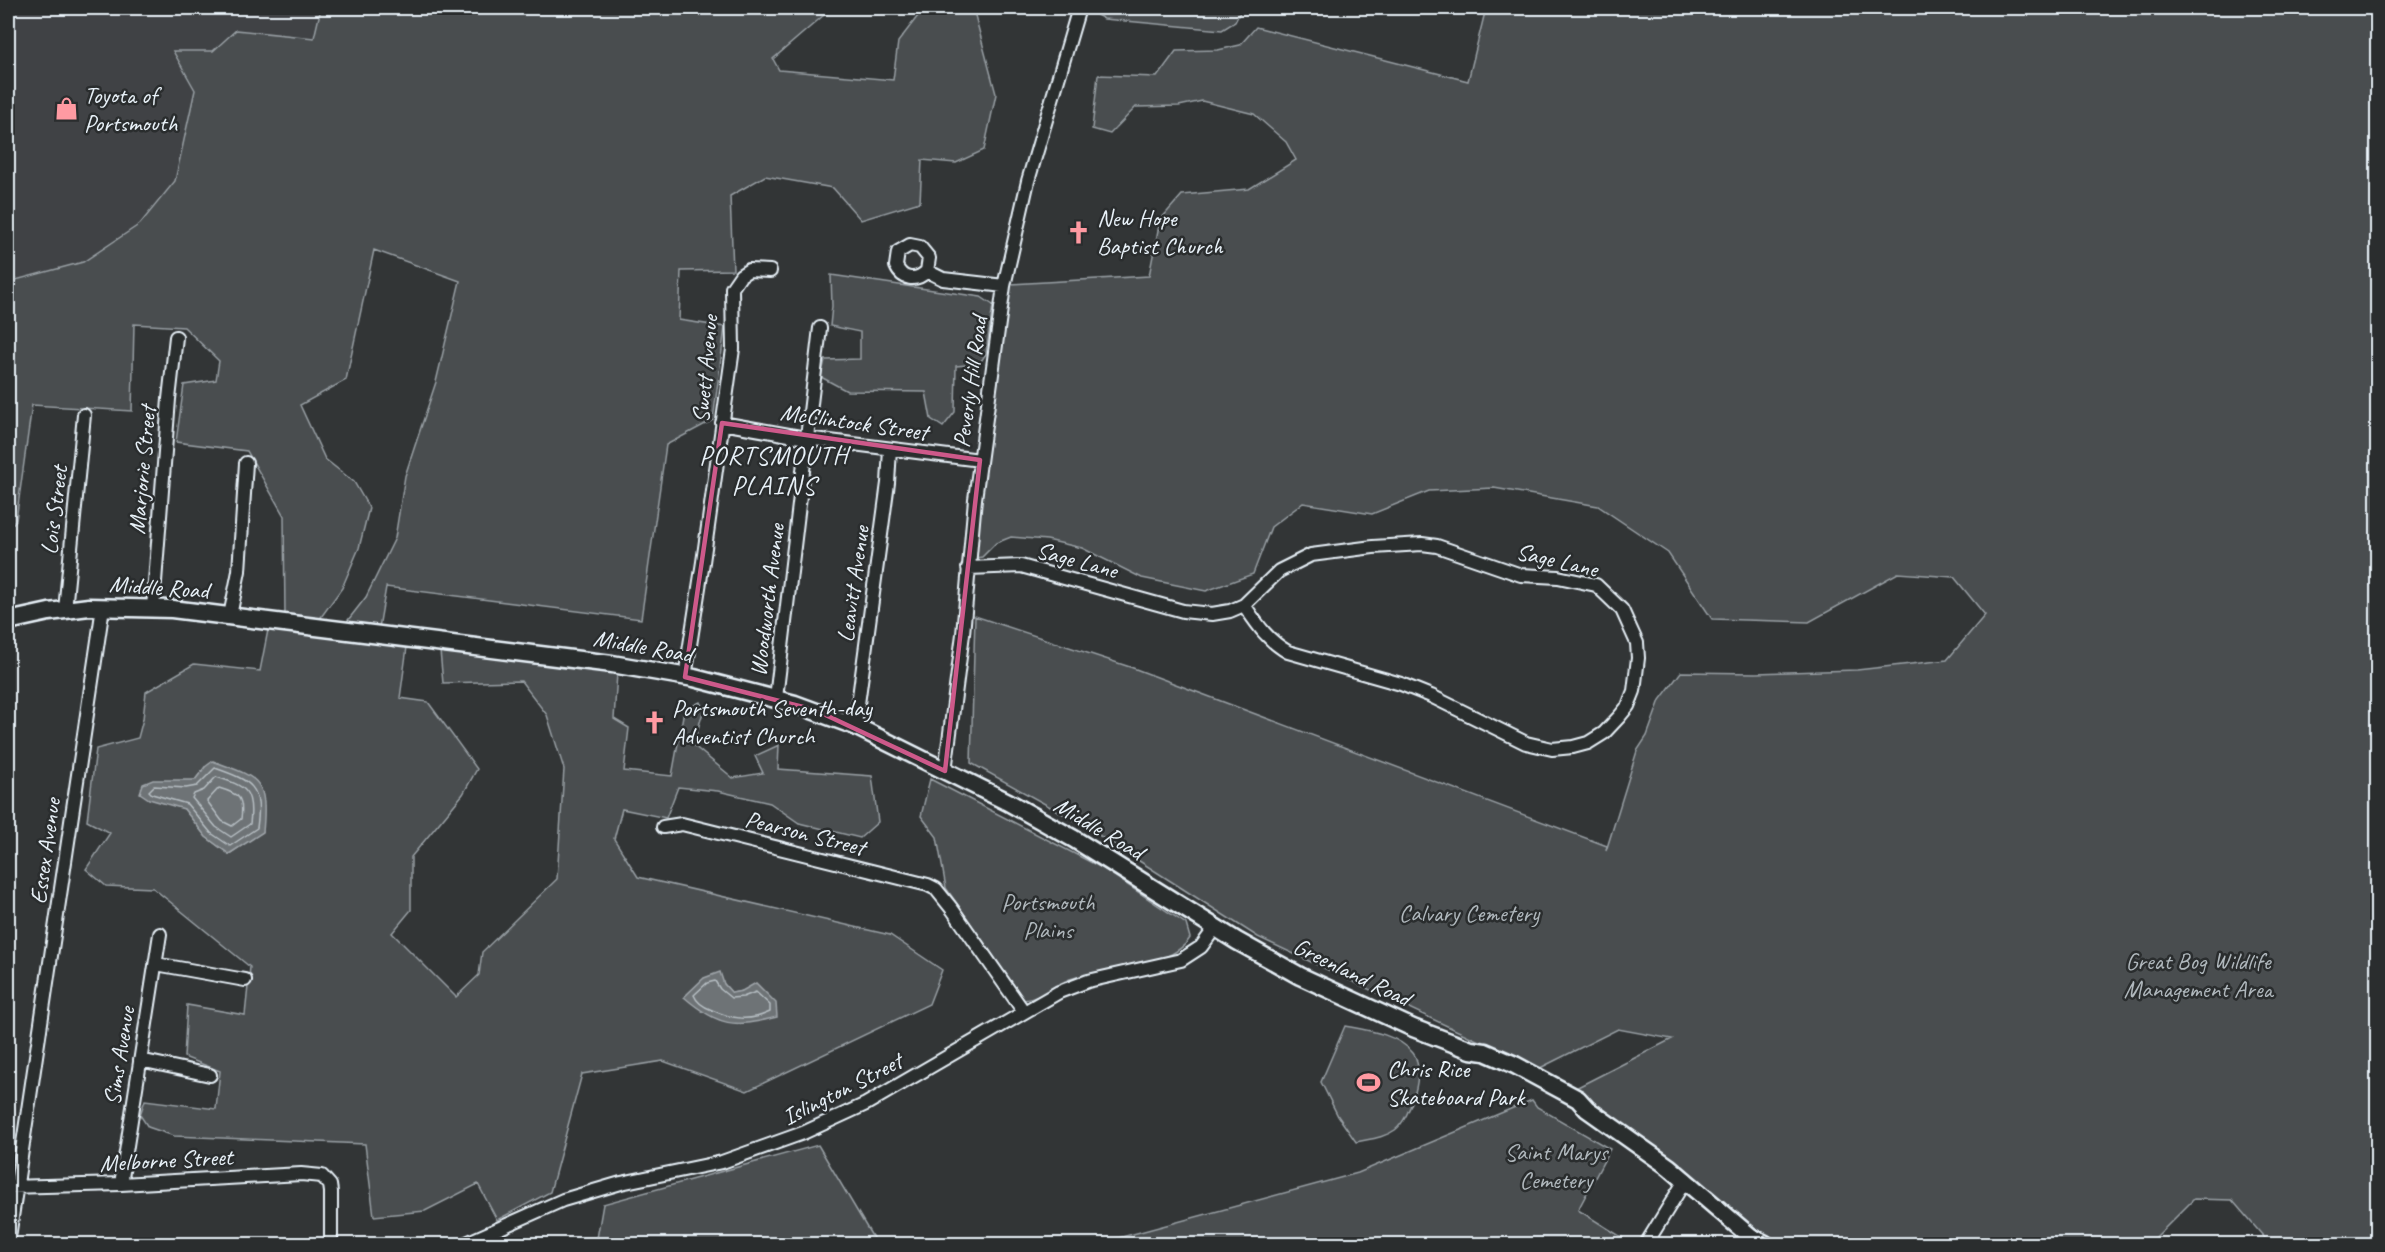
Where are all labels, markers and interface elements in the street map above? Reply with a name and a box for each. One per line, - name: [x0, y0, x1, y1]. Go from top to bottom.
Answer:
- place label: Toyota of Portsmouth: [84, 80, 178, 138]
- shop icon: Toyota of Portsmouth: [53, 96, 79, 122]
- place label: New Hope Baptist Church: [1097, 203, 1224, 261]
- church icon: New Hope Baptist Church: [1066, 219, 1092, 245]
- street label: Peverly Hill Road: [946, 311, 995, 450]
- street label: Swett Avenue: [685, 312, 725, 424]
- street label: McClintock Street: [778, 397, 933, 448]
- street label: Marjorie Street: [121, 402, 163, 535]
- district label: PORTSMOUTH PLAINS: [699, 439, 852, 502]
- street label: Lois Street: [34, 462, 75, 556]
- street label: Woodworth Avenue: [743, 520, 791, 678]
- street label: Leavitt Avenue: [830, 522, 876, 644]
- street label: Sage Lane: [1033, 535, 1123, 586]
- street label: Sage Lane: [1513, 536, 1603, 584]
- street label: Middle Road: [108, 569, 213, 606]
- street label: Middle Road: [591, 623, 698, 670]
- place label: Portsmouth Seventh-day Adventist Church: [672, 693, 873, 751]
- church icon: Portsmouth Seventh-day Adventist Church: [641, 709, 667, 735]
- street label: Middle Road: [1049, 789, 1152, 868]
- street label: Essex Avenue: [23, 794, 68, 906]
- street label: Pearson Street: [742, 804, 871, 863]
- park label: Portsmouth Plains: [1001, 887, 1096, 945]
- park label: Calvary Cemetery: [1399, 898, 1541, 928]
- street label: Greenland Road: [1288, 931, 1419, 1015]
- park label: Great Bog Wildlife Management Area: [2124, 946, 2274, 1004]
- street label: Sims Avenue: [96, 1002, 142, 1107]
- street label: Islington Street: [777, 1045, 910, 1132]
- place label: Chris Rice Skateboard Park: [1387, 1054, 1526, 1112]
- sports icon: Chris Rice Skateboard Park: [1356, 1070, 1382, 1096]
- park label: Saint Marys Cemetery: [1504, 1137, 1609, 1195]
- street label: Melborne Street: [99, 1141, 235, 1178]

